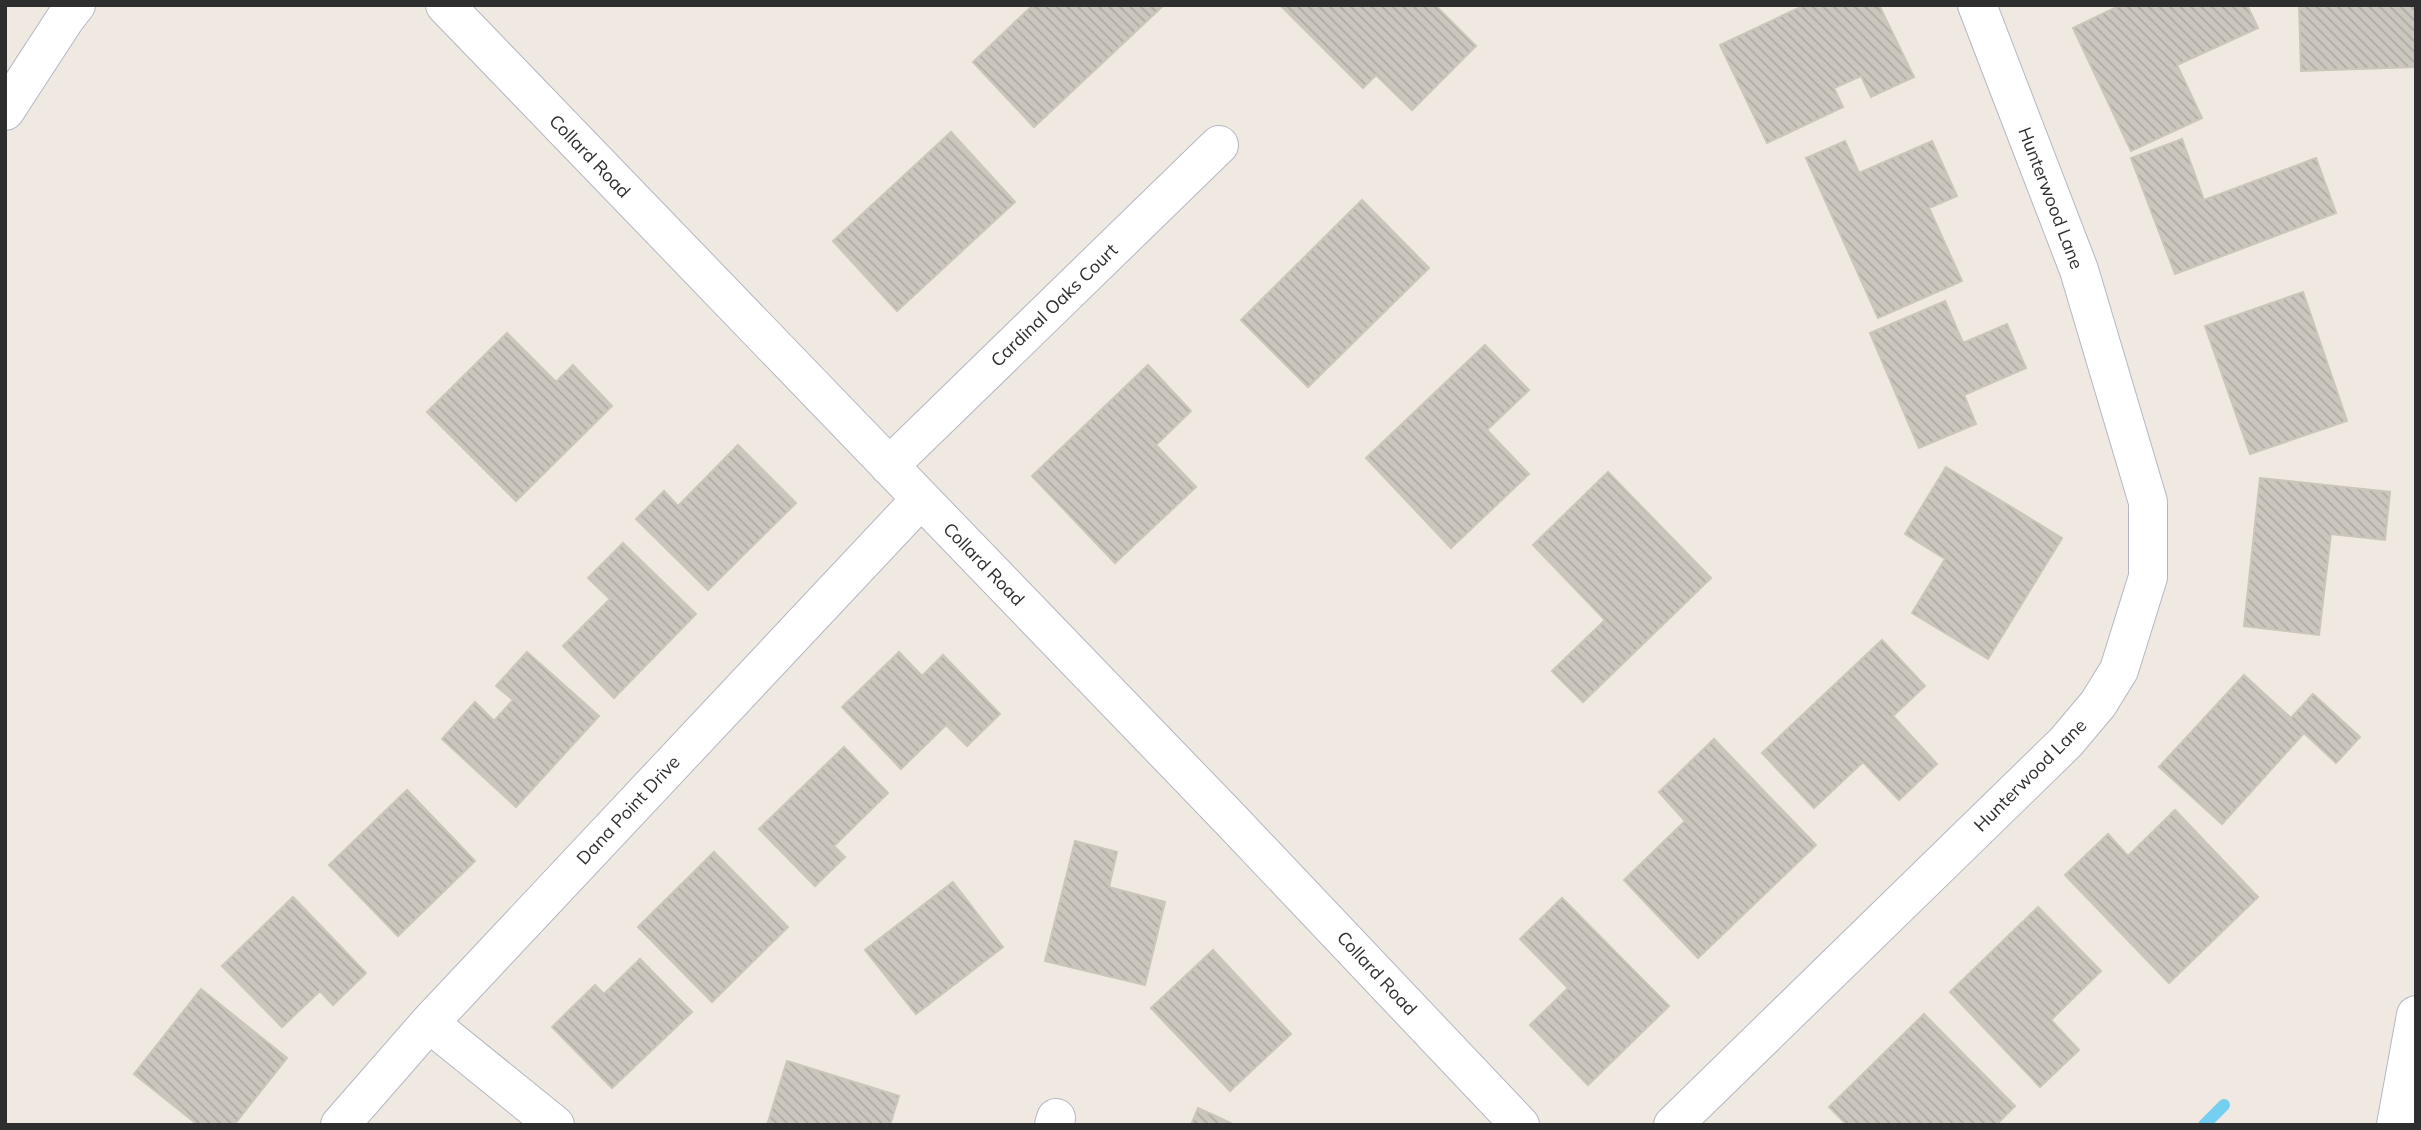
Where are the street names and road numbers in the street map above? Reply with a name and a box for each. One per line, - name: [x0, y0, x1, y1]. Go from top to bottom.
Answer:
- street label: Collard Road: [544, 109, 636, 203]
- street label: Hunterwood Lane: [2013, 124, 2089, 272]
- street label: Cardinal Oaks Court: [986, 238, 1122, 372]
- street label: Collard Road: [938, 517, 1030, 611]
- street label: Hunterwood Lane: [1969, 714, 2091, 836]
- street label: Dana Point Drive: [571, 751, 685, 869]
- street label: Collard Road: [1332, 926, 1422, 1020]

